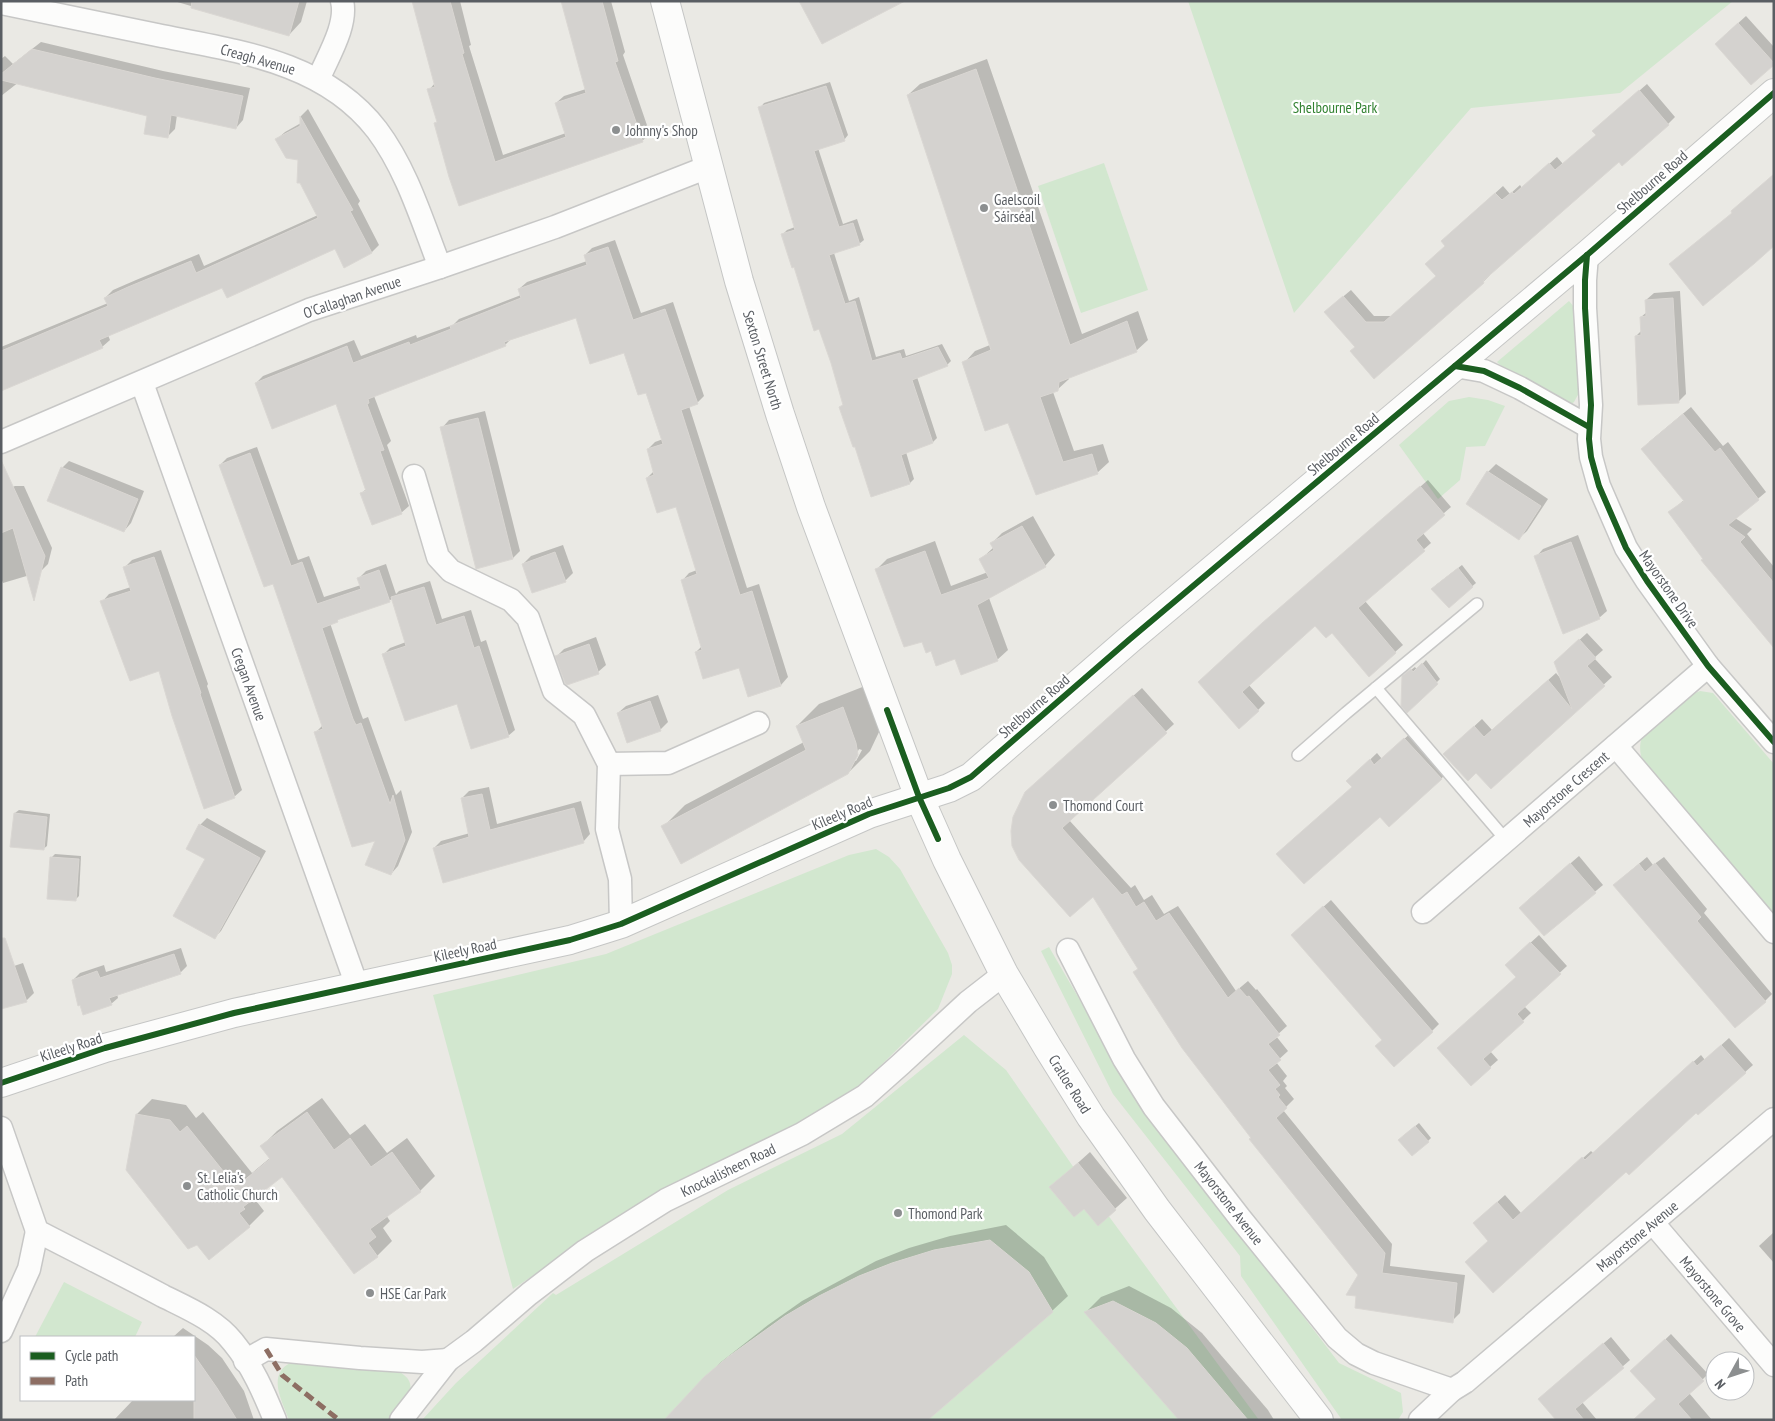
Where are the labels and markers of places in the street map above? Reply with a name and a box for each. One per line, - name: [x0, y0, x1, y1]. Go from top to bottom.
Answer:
- place label: Johnny's Shop: [625, 121, 698, 140]
- marker: Johnny's Shop: [610, 124, 622, 136]
- place label: Gaelscoil Sáirséal: [994, 190, 1041, 226]
- marker: Gaelscoil Sáirséal: [978, 202, 990, 214]
- place label: Thomond Court: [1063, 796, 1143, 815]
- marker: Thomond Court: [1047, 799, 1059, 811]
- place label: St. Lelia's Catholic Church: [197, 1168, 278, 1204]
- marker: St. Lelia's Catholic Church: [181, 1180, 193, 1192]
- place label: Thomond Park: [908, 1204, 983, 1223]
- marker: Thomond Park: [892, 1207, 904, 1219]
- place label: HSE Car Park: [380, 1284, 447, 1303]
- marker: HSE Car Park: [364, 1287, 376, 1299]

